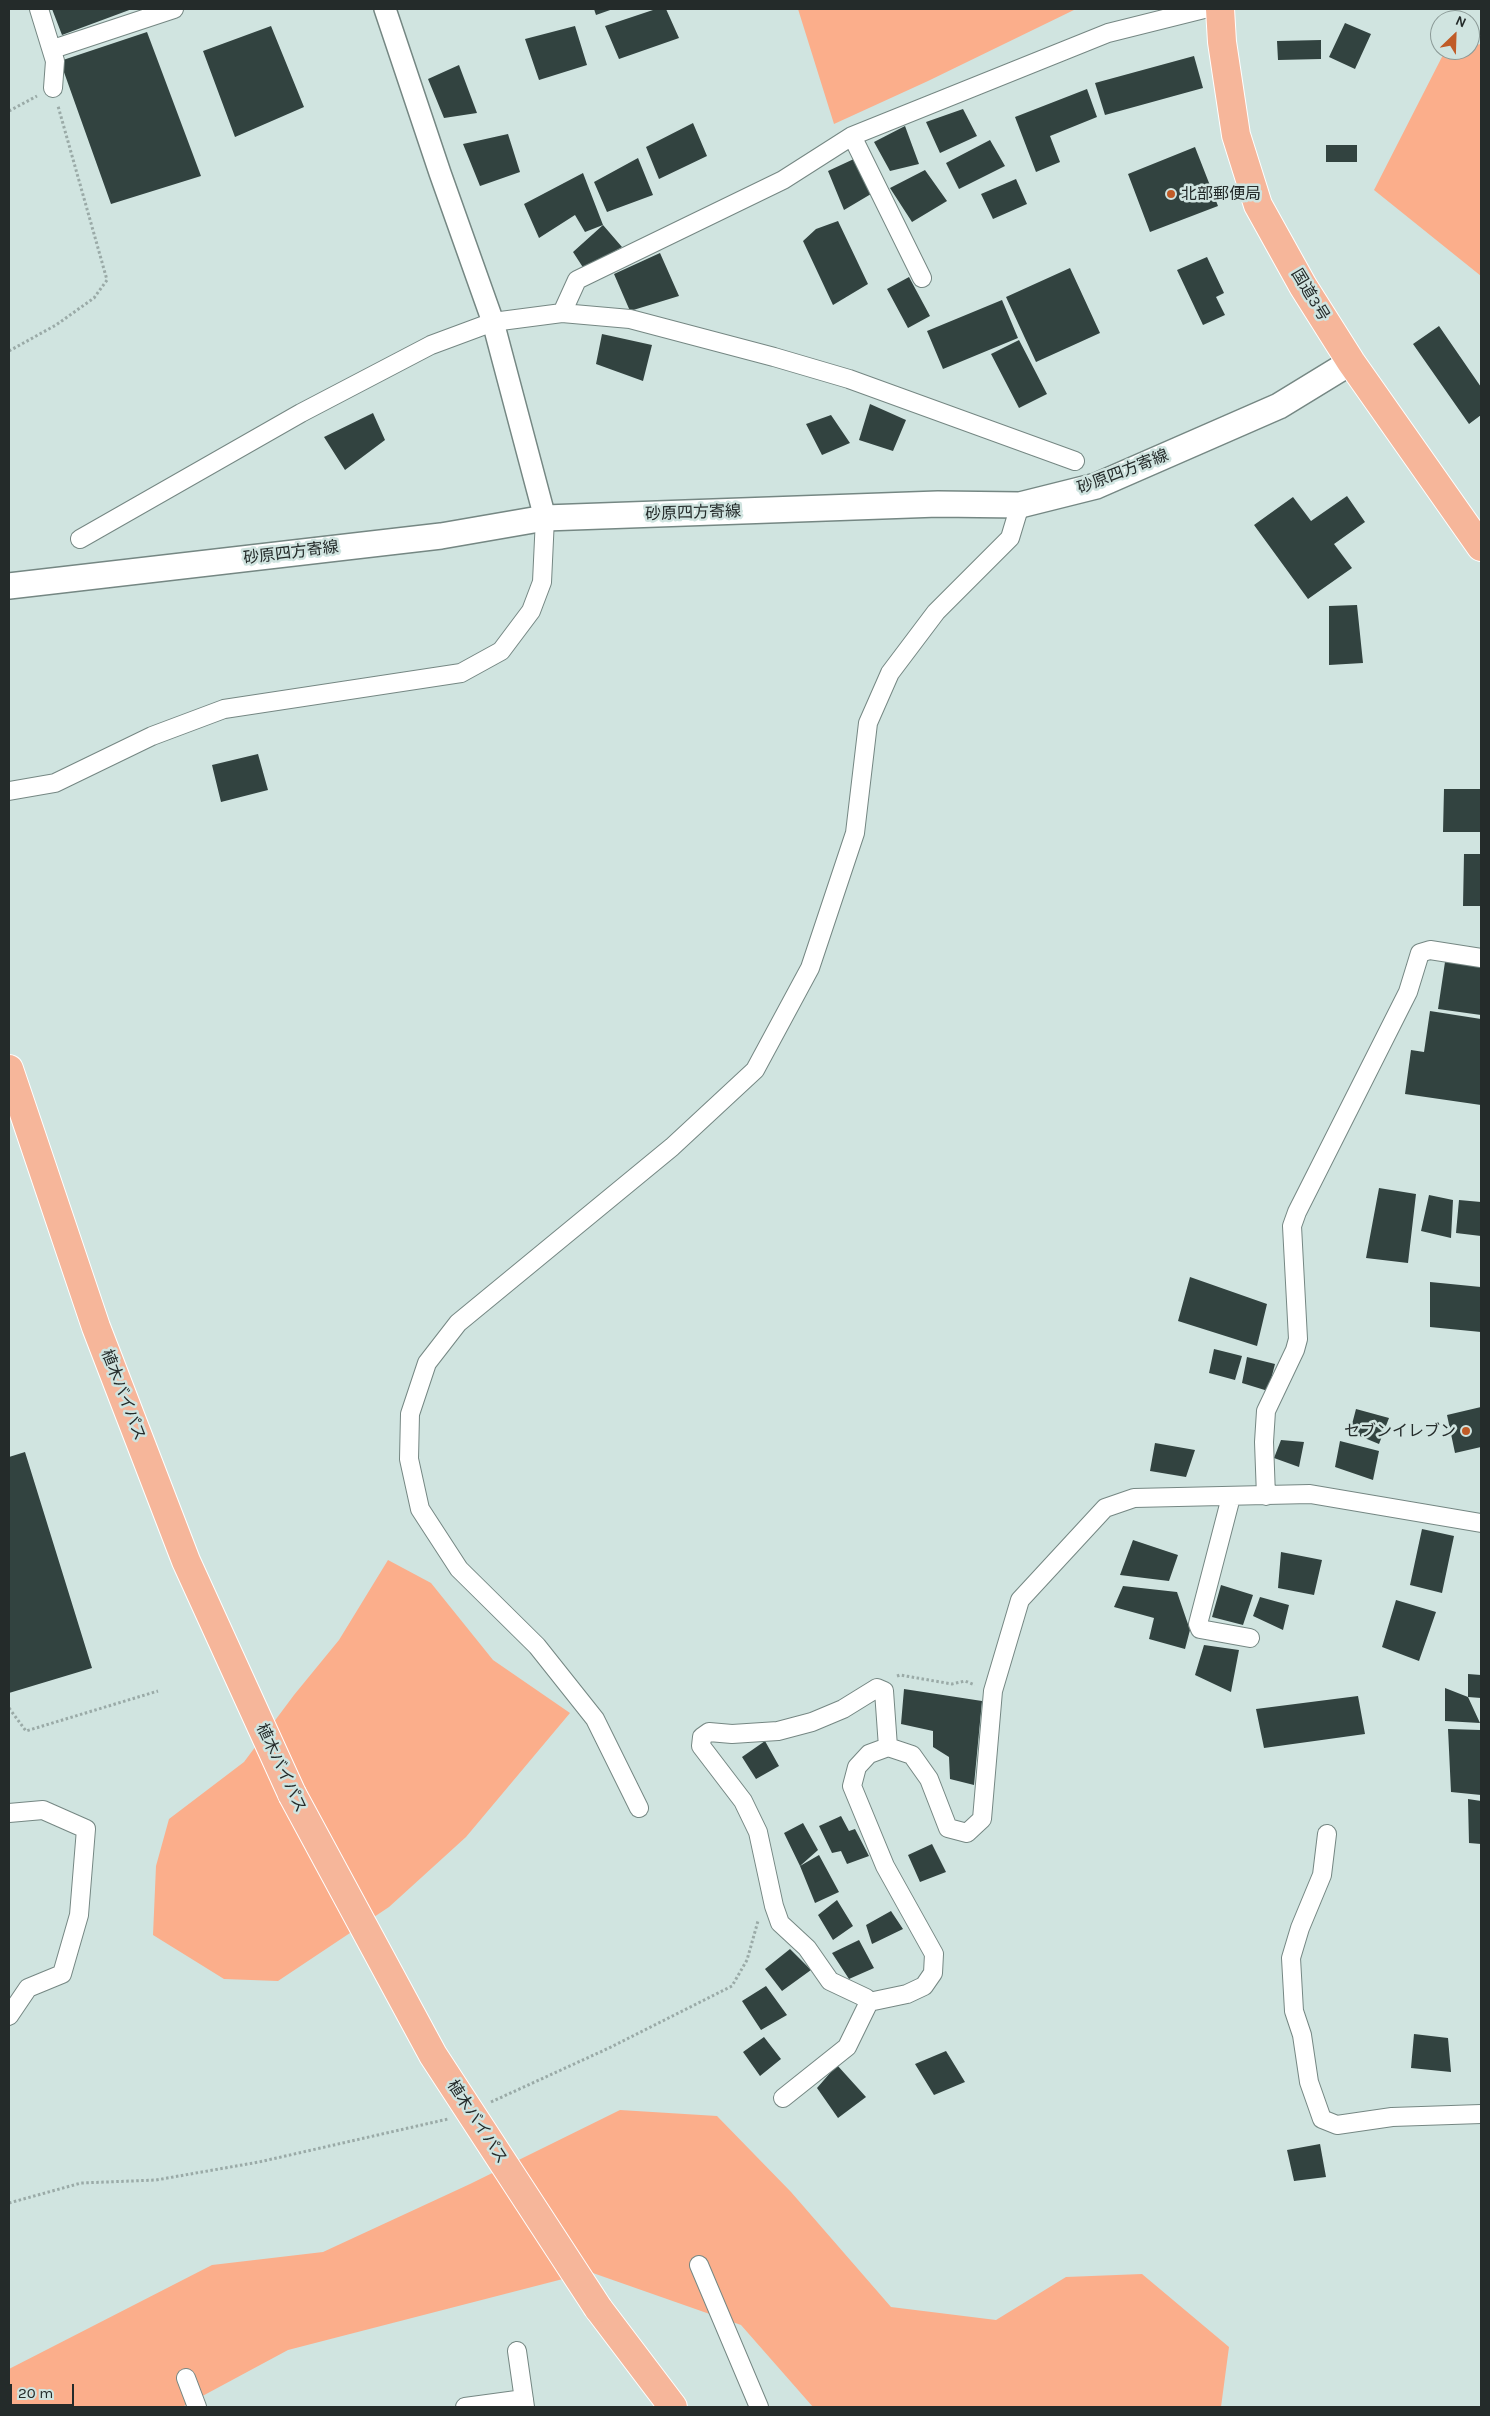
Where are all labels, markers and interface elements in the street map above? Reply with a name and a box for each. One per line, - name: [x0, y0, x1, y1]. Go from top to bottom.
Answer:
- north arrow: [1430, 10, 1480, 60]
- text: N: [1453, 12, 1469, 32]
- place label: 北部郵便局: [1181, 184, 1261, 204]
- marker: 北部郵便局: [1165, 188, 1177, 200]
- street label: 国道3号: [1287, 265, 1333, 325]
- street label: 砂原四方寄線: [1075, 446, 1171, 498]
- street label: 砂原四方寄線: [645, 502, 741, 524]
- street label: 砂原四方寄線: [242, 538, 340, 568]
- street label: 植木バイパス: [97, 1347, 149, 1443]
- place label: セブンイレブン: [1344, 1421, 1456, 1441]
- marker: セブンイレブン: [1460, 1425, 1472, 1437]
- street label: 植木バイパス: [252, 1720, 310, 1816]
- street label: 植木バイパス: [443, 2077, 511, 2167]
- scale bar: [12, 2374, 76, 2406]
- text: 20 m: [18, 2384, 53, 2402]

